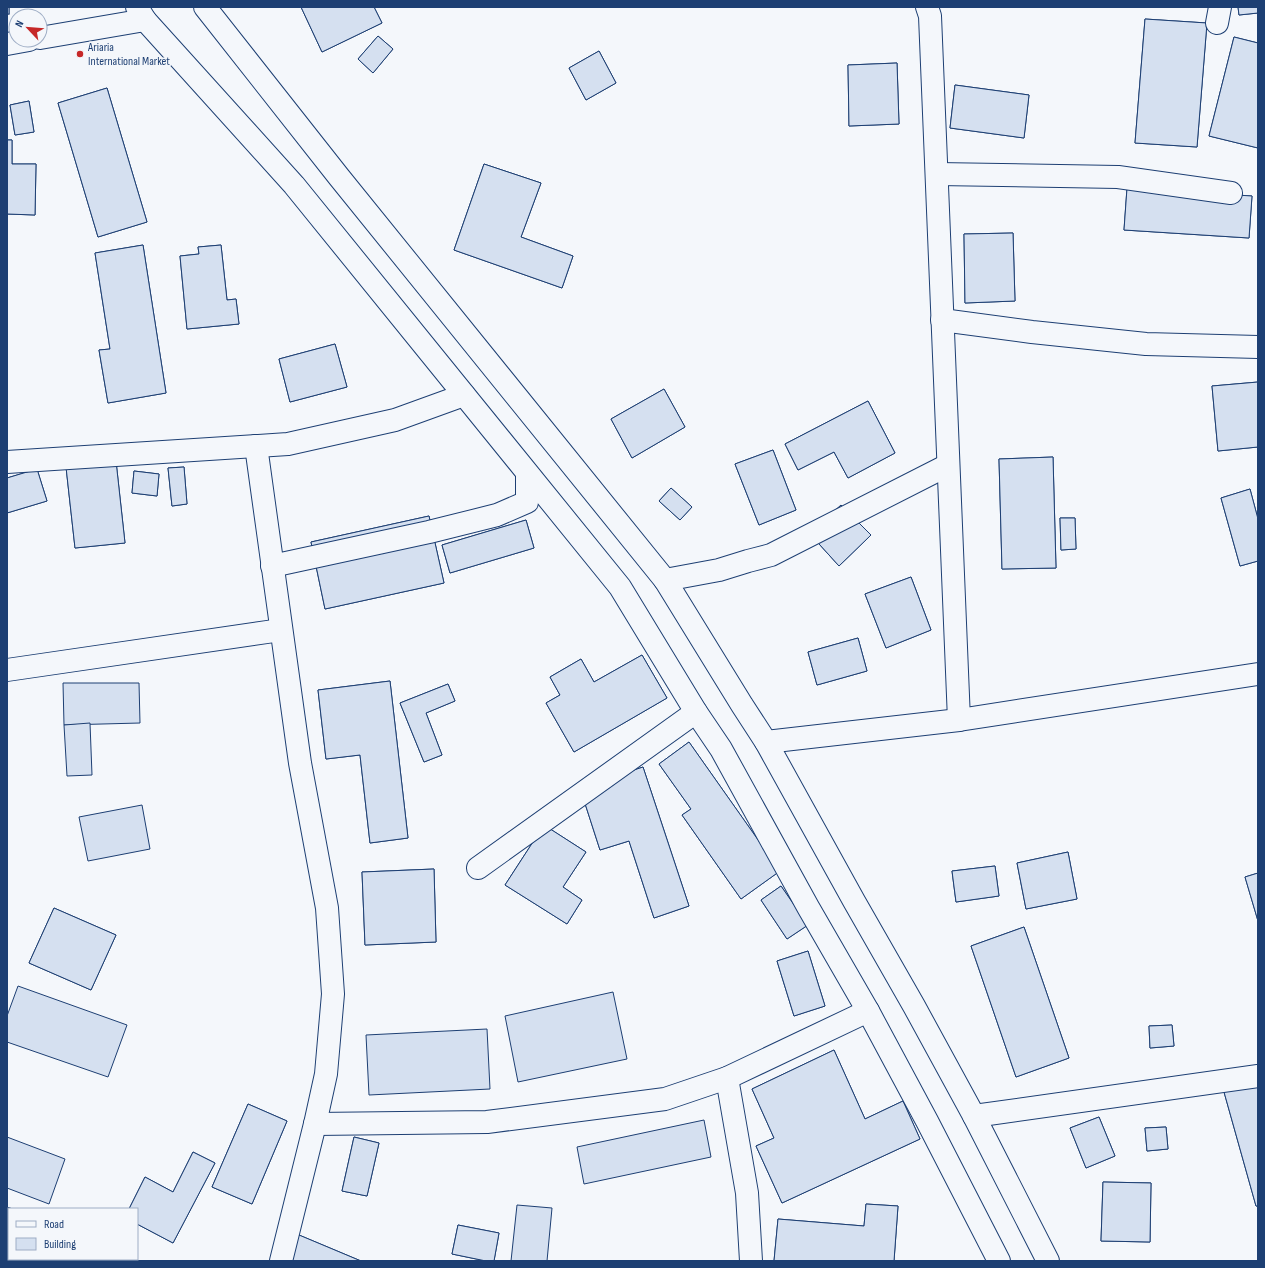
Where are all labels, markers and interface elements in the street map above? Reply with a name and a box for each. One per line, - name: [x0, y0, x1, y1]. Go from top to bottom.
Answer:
- north arrow: [8, 8, 48, 48]
- text: N: [12, 18, 27, 29]
- place label: Ariaria International Market: [87, 40, 170, 69]
- marker: Ariaria International Market: [75, 49, 85, 59]
- legend: [8, 1208, 138, 1260]
- text: Road: [44, 1217, 64, 1232]
- text: Building: [44, 1237, 76, 1252]

